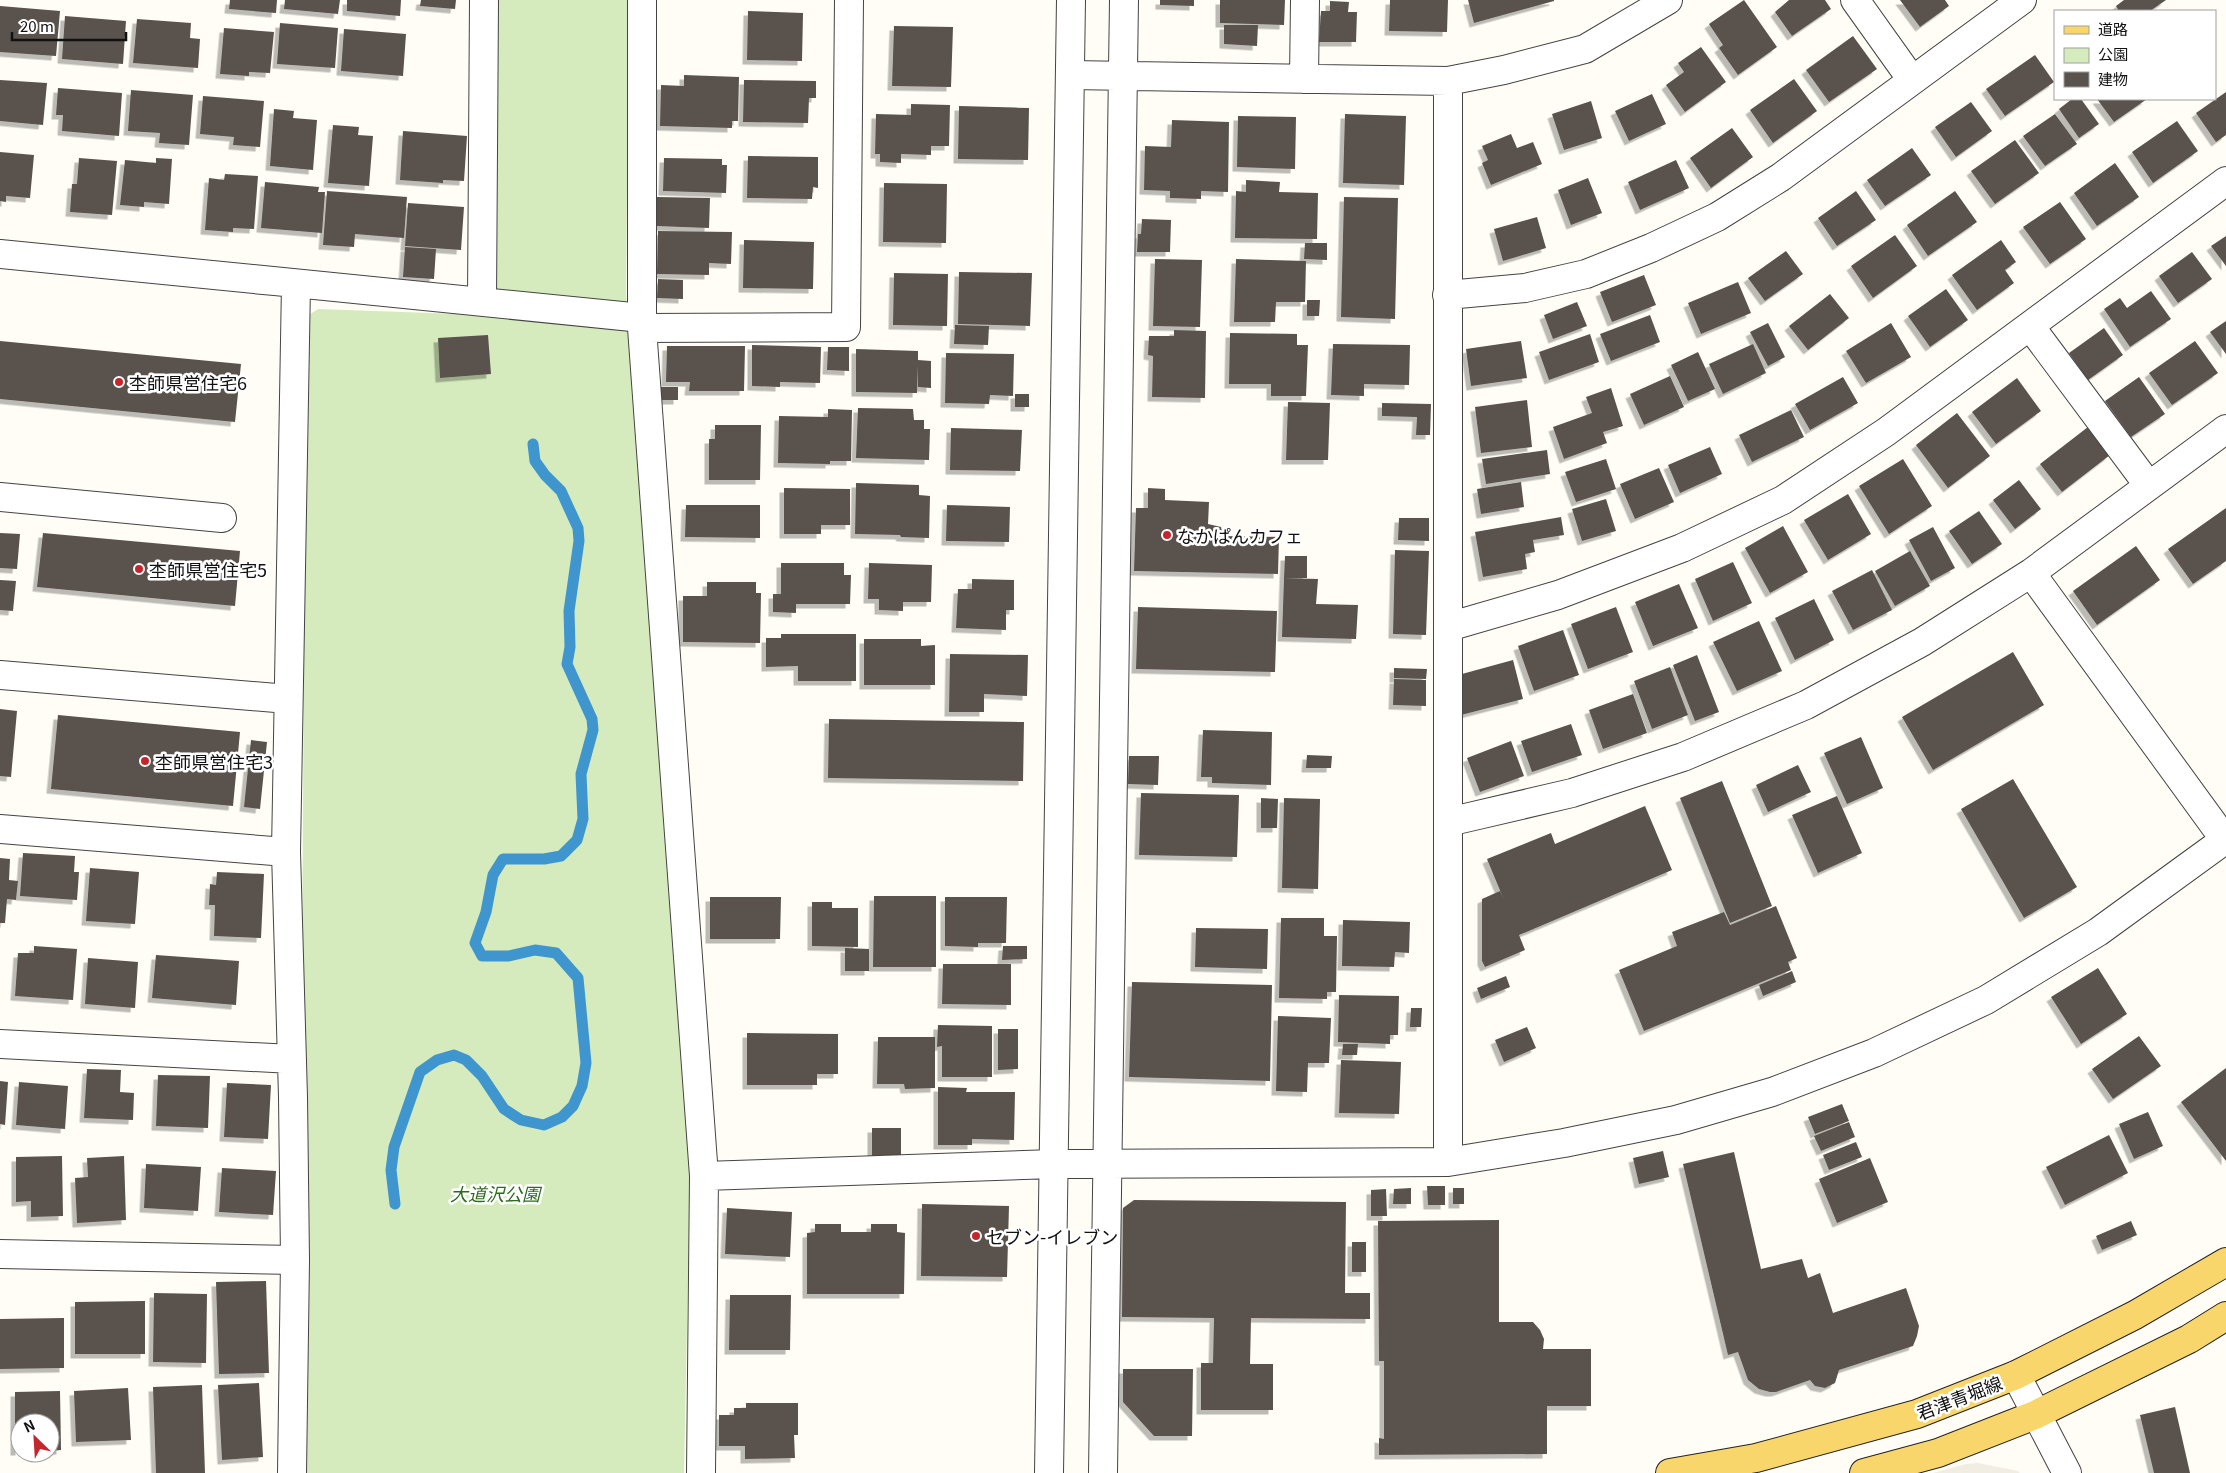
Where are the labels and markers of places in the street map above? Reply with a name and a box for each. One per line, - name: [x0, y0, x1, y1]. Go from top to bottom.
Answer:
- place label: 杢師県営住宅6: [129, 369, 247, 395]
- marker: 杢師県営住宅6: [113, 376, 125, 388]
- place label: なかぱんカフェ: [1177, 522, 1303, 548]
- marker: なかぱんカフェ: [1161, 529, 1173, 541]
- place label: 杢師県営住宅5: [149, 556, 267, 582]
- marker: 杢師県営住宅5: [133, 563, 145, 575]
- place label: 杢師県営住宅3: [155, 748, 273, 774]
- marker: 杢師県営住宅3: [139, 755, 151, 767]
- place label: セブン-イレブン: [986, 1223, 1118, 1249]
- marker: セブン-イレブン: [970, 1230, 982, 1242]

